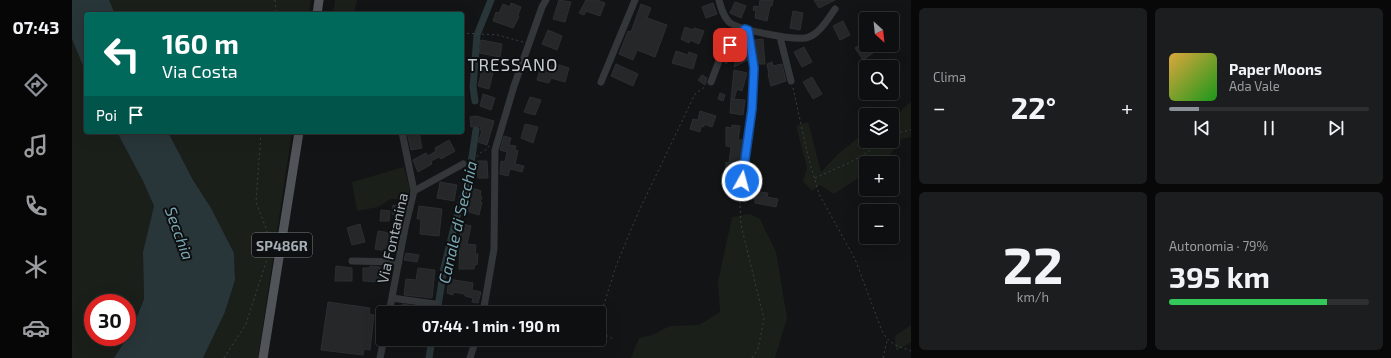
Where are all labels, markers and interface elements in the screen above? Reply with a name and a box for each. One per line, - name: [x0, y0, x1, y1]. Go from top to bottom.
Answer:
- north arrow: [859, 12, 899, 52]
- map controls: [859, 12, 899, 244]
- text: 07:43: [12, 16, 60, 38]
- text: 160 m: [162, 26, 239, 60]
- icon: left: [96, 28, 148, 80]
- pin: [713, 28, 747, 62]
- icon: arrive: [719, 34, 741, 56]
- district label: TRESSANO: [468, 54, 558, 74]
- text: Via Costa: [162, 60, 238, 82]
- button: search: [859, 60, 899, 100]
- text: Paper Moons: [1229, 60, 1322, 78]
- text: Clima: [933, 69, 966, 85]
- icon: directions: [22, 71, 50, 99]
- text: Ada Vale: [1229, 78, 1280, 94]
- text: 22°: [1011, 89, 1056, 125]
- text: −: [933, 94, 946, 120]
- text: +: [1121, 94, 1133, 120]
- icon: arrive: [125, 104, 147, 126]
- text: Poi: [96, 106, 117, 124]
- button: layers: [859, 108, 899, 148]
- icon: previous: [1191, 117, 1213, 139]
- icon: pause: [1258, 117, 1280, 139]
- icon: next: [1325, 117, 1347, 139]
- icon: music: [22, 132, 50, 160]
- button: +: [859, 156, 899, 196]
- water label: Canale di Secchia: [434, 159, 480, 285]
- position arrow: [721, 160, 763, 202]
- street label: Via Fontanina: [373, 191, 411, 285]
- icon: phone: [22, 192, 50, 220]
- water label: Secchia: [162, 204, 198, 262]
- button: −: [859, 204, 899, 244]
- text: 22: [1003, 232, 1063, 294]
- road number: SP486R: [252, 233, 312, 257]
- text: Autonomia · 79%: [1169, 238, 1268, 254]
- icon: climate: [22, 253, 50, 281]
- text: 395 km: [1169, 258, 1270, 294]
- text: km/h: [1017, 289, 1049, 305]
- speed limit sign: 30: [84, 294, 136, 346]
- icon: car: [22, 314, 50, 342]
- text: 07:44 · 1 min · 190 m: [422, 317, 560, 335]

